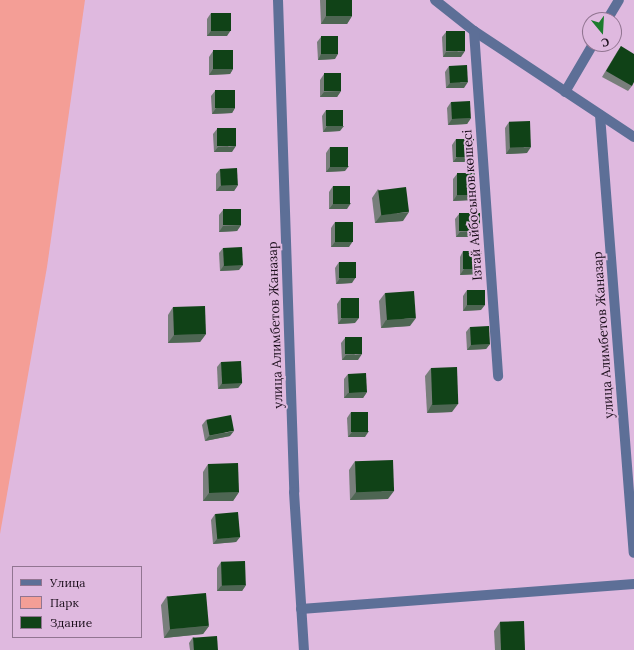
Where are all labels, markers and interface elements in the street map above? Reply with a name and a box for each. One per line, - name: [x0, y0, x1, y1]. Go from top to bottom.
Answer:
- north arrow: [582, 12, 622, 52]
- text: С: [600, 35, 611, 50]
- street label: Ізтай Айбосынов көшесі: [460, 129, 486, 281]
- street label: улица Алимбетов Жаназар: [265, 241, 287, 409]
- street label: улица Алимбетов Жаназар: [590, 251, 618, 419]
- legend: [12, 566, 142, 638]
- text: Улица: [50, 575, 86, 590]
- text: Парк: [50, 595, 79, 610]
- text: Здание: [50, 615, 92, 630]

